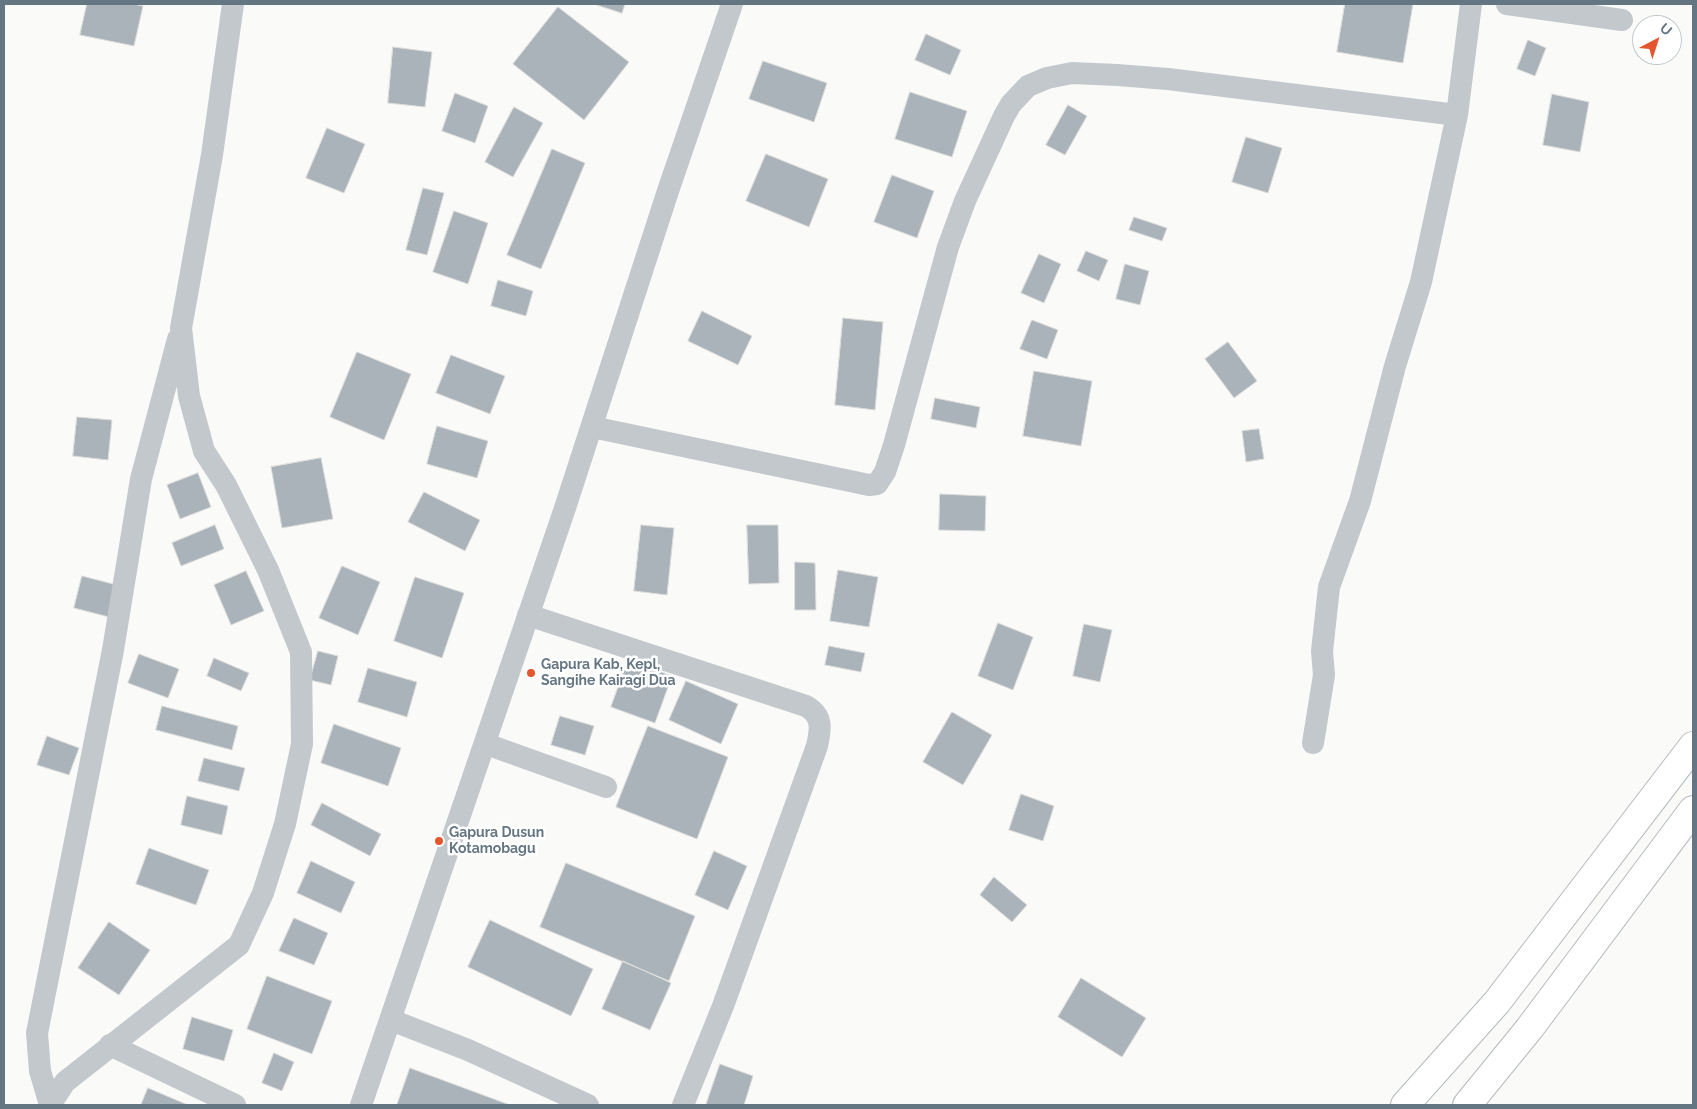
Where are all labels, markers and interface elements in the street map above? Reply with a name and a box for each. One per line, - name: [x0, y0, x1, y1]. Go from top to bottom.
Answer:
- north arrow: [1632, 15, 1682, 65]
- text: U: [1657, 20, 1675, 39]
- place label: Gapura Kab, Kepl, Sangihe Kairagi Dua: [541, 657, 676, 690]
- marker: Gapura Kab, Kepl, Sangihe Kairagi Dua: [525, 667, 537, 679]
- place label: Gapura Dusun Kotamobagu: [449, 825, 544, 858]
- marker: Gapura Dusun Kotamobagu: [433, 835, 445, 847]

